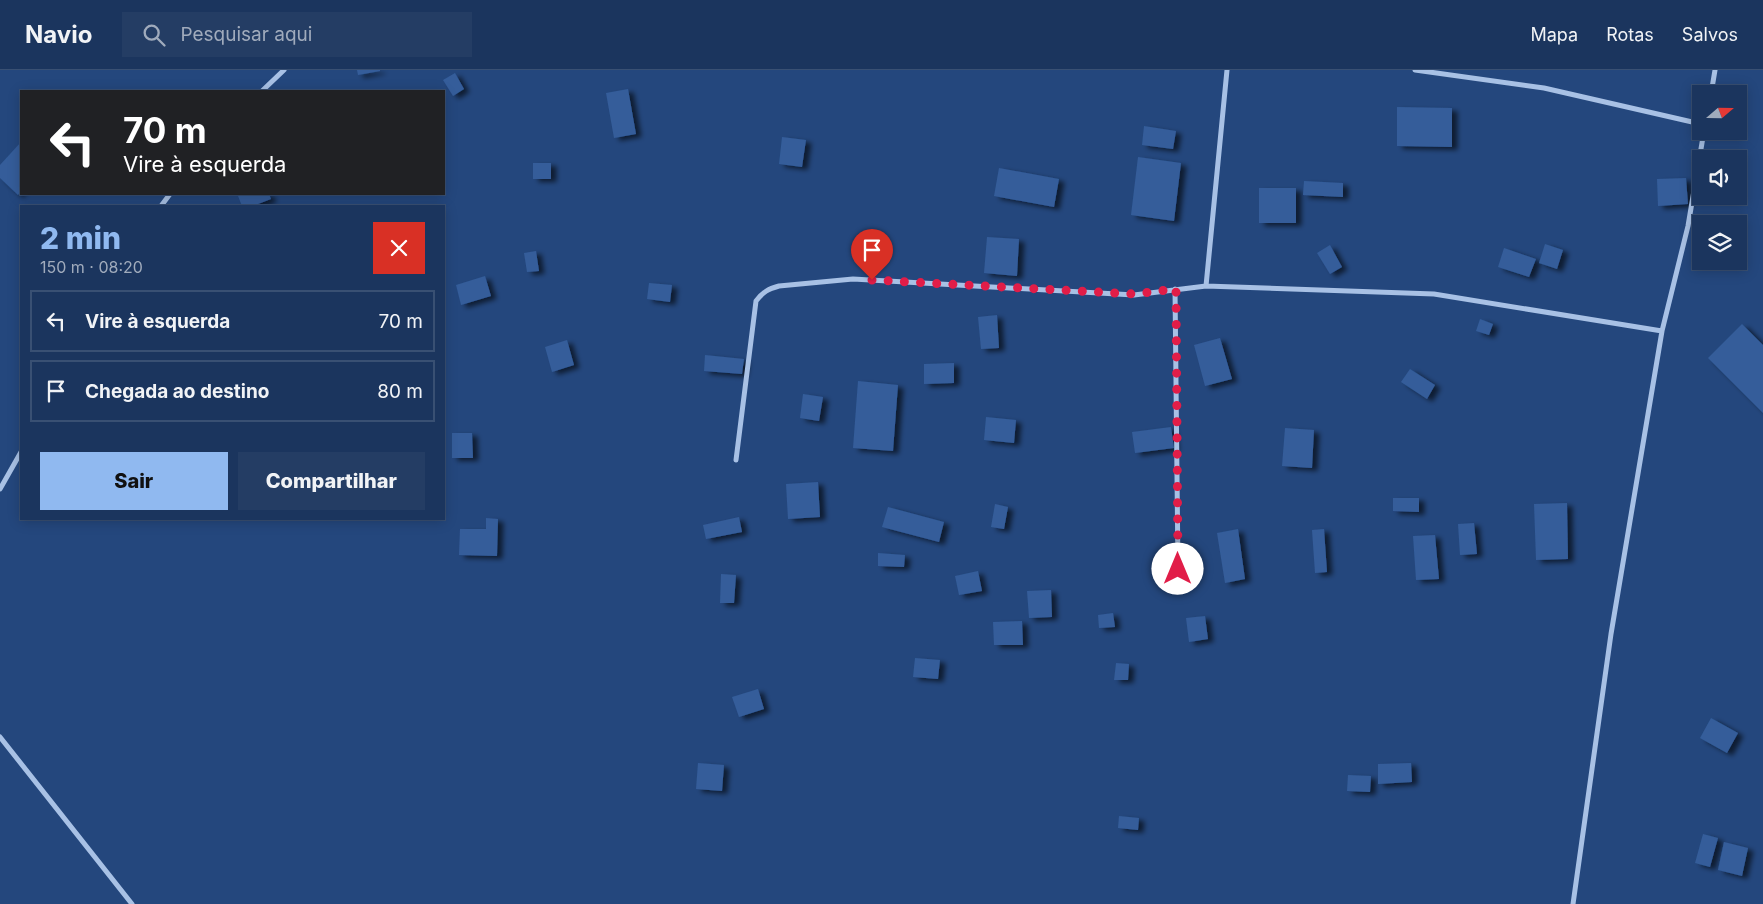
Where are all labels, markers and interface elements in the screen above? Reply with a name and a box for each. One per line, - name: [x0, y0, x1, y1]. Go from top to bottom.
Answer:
- search box: [122, 12, 472, 57]
- text: Navio: [25, 20, 92, 49]
- icon: search: [140, 21, 168, 49]
- text: Pesquisar aqui: [180, 23, 312, 46]
- text: Mapa: [1530, 24, 1578, 45]
- text: Rotas: [1606, 24, 1654, 45]
- text: Salvos: [1682, 24, 1738, 45]
- north arrow: [1692, 85, 1748, 140]
- map controls: [1692, 85, 1747, 270]
- text: 70 m: [123, 109, 207, 151]
- icon: left: [40, 110, 105, 175]
- button: sound: [1692, 150, 1747, 205]
- text: Vire à esquerda: [123, 151, 286, 177]
- button: layers: [1692, 215, 1747, 270]
- text: 2 min: [40, 220, 121, 256]
- button: close: [373, 222, 425, 274]
- pin: [851, 229, 893, 280]
- icon: arrive: [858, 236, 886, 264]
- text: 150 m · 08:20: [40, 257, 143, 277]
- icon: left: [42, 307, 70, 335]
- text: Vire à esquerda: [85, 310, 230, 333]
- text: 70 m: [379, 310, 423, 333]
- icon: arrive: [42, 377, 70, 405]
- text: Chegada ao destino: [85, 380, 269, 403]
- text: 80 m: [377, 380, 423, 403]
- button: Sair: [40, 452, 228, 510]
- button: Compartilhar: [238, 452, 425, 510]
- position arrow: [1151, 542, 1203, 594]

